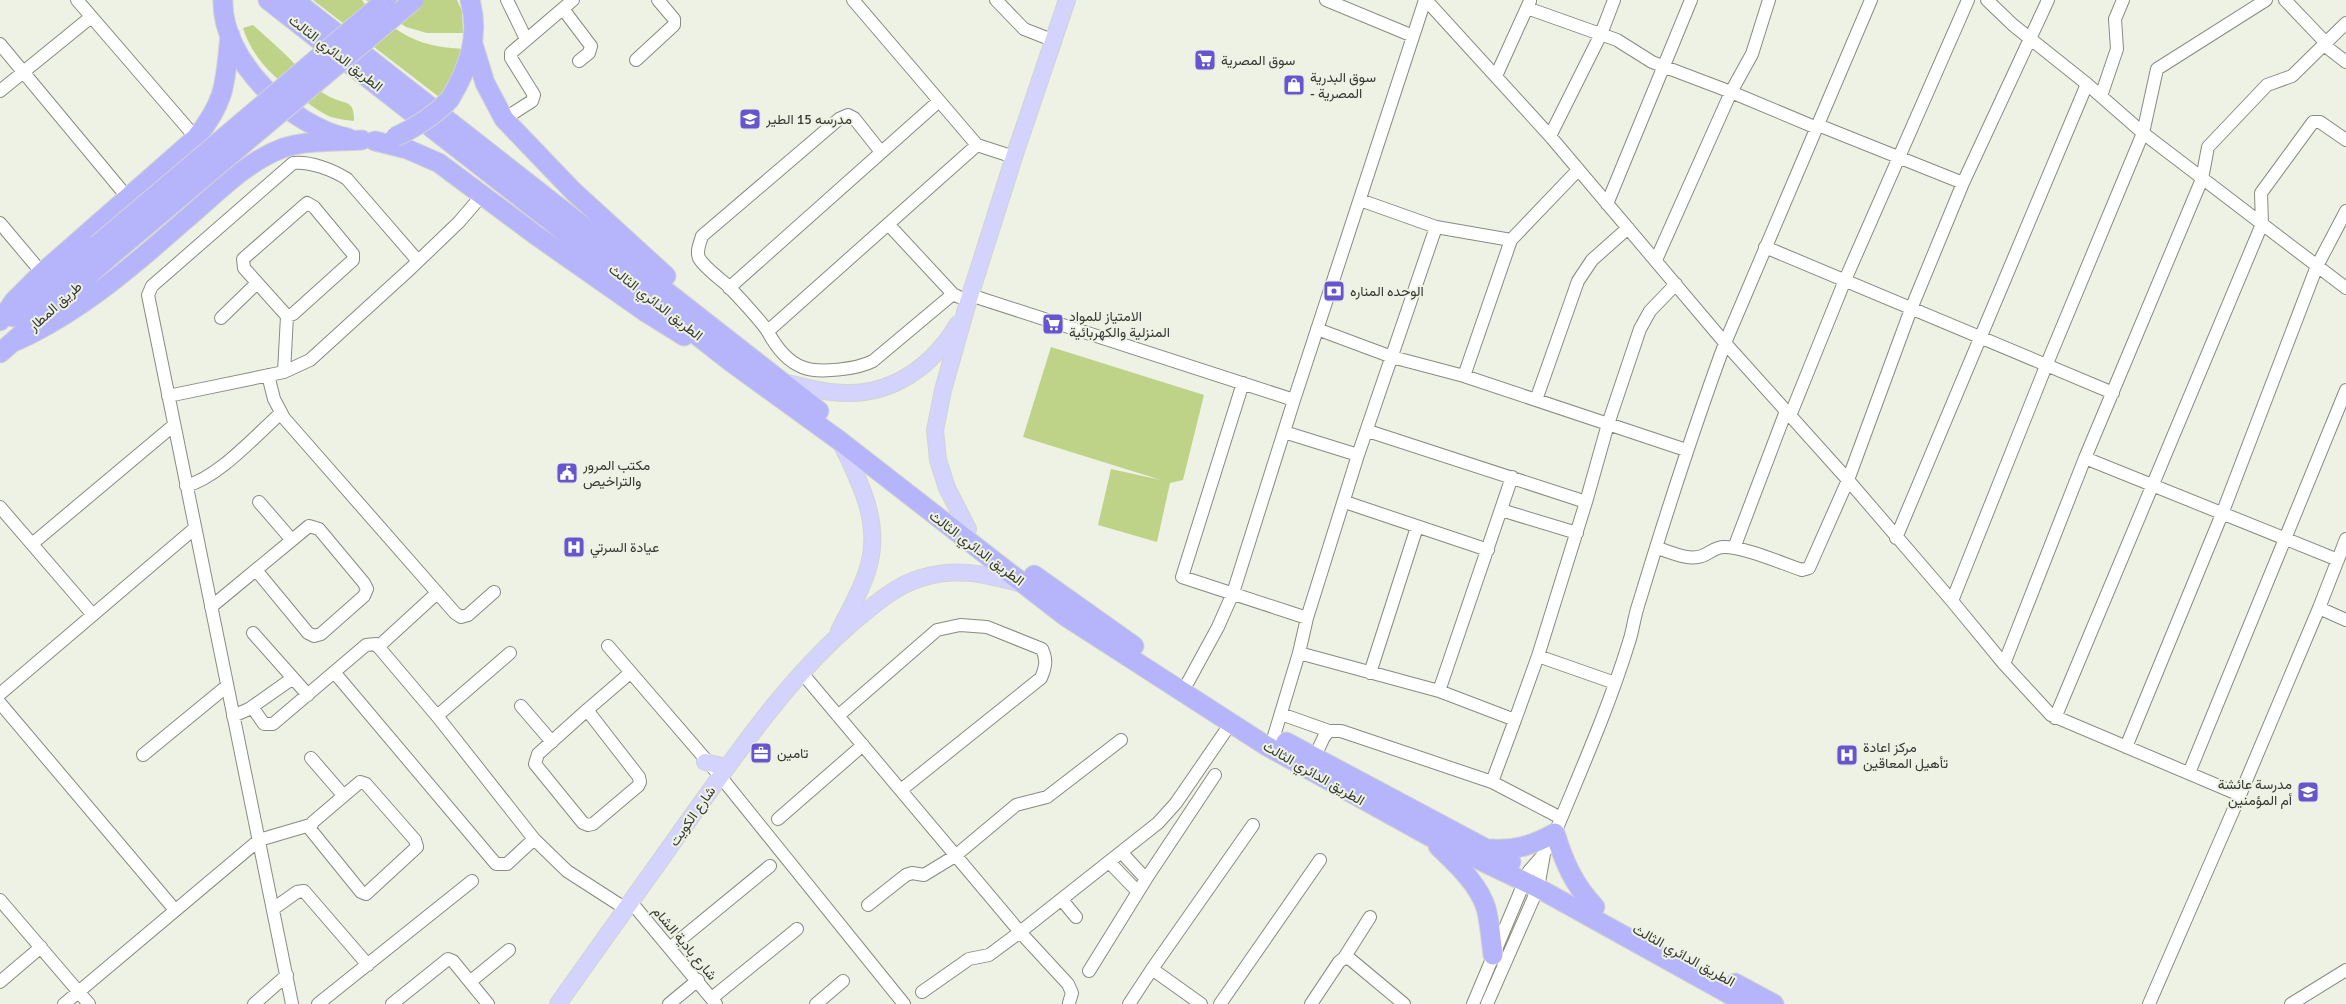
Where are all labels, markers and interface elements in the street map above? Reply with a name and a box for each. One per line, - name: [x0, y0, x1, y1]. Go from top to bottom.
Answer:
- street label: الطريق الدائري الثالث: [284, 11, 386, 98]
- supermarket icon: سوق المصرية: [1193, 48, 1217, 72]
- place label: سوق المصرية: [1221, 52, 1295, 69]
- place label: سوق البدرية - المصرية: [1310, 69, 1376, 102]
- shop icon: سوق البدرية - المصرية: [1282, 73, 1306, 97]
- school or university icon: مدرسه 15 الطير: [738, 107, 762, 131]
- place label: مدرسه 15 الطير: [765, 111, 852, 128]
- street label: الطريق الدائري الثالث: [604, 260, 706, 347]
- street label: طريق المطار: [24, 278, 86, 335]
- bank icon: الوحده المناره: [1322, 279, 1346, 303]
- place label: الوحده المناره: [1350, 283, 1424, 300]
- place label: الامتياز للمواد المنزلية والكهربائية: [1069, 308, 1170, 341]
- supermarket icon: الامتياز للمواد المنزلية والكهربائية: [1041, 312, 1065, 336]
- place label: مكتب المرور والتراخيص: [582, 457, 650, 490]
- public building icon: مكتب المرور والتراخيص: [555, 461, 579, 485]
- street label: الطريق الدائري الثالث: [924, 507, 1027, 592]
- hospital icon: عيادة السرتي: [562, 535, 586, 559]
- place label: عيادة السرتي: [590, 539, 659, 559]
- street label: الطريق الدائري الثالث: [1258, 737, 1368, 812]
- place label: مركز اعادة تأهيل المعاقين: [1863, 739, 1948, 772]
- office icon: تامين: [749, 741, 773, 765]
- hospital icon: مركز اعادة تأهيل المعاقين: [1835, 743, 1859, 767]
- place label: تامين: [777, 745, 809, 762]
- place label: مدرسة عائشة أم المؤمنين: [2218, 776, 2292, 809]
- school or university icon: مدرسة عائشة أم المؤمنين: [2296, 780, 2320, 804]
- street label: شارع الكويت: [666, 783, 721, 851]
- street label: شارع بادية الشام: [647, 903, 721, 985]
- street label: الطريق الدائري الثالث: [1628, 920, 1738, 993]

